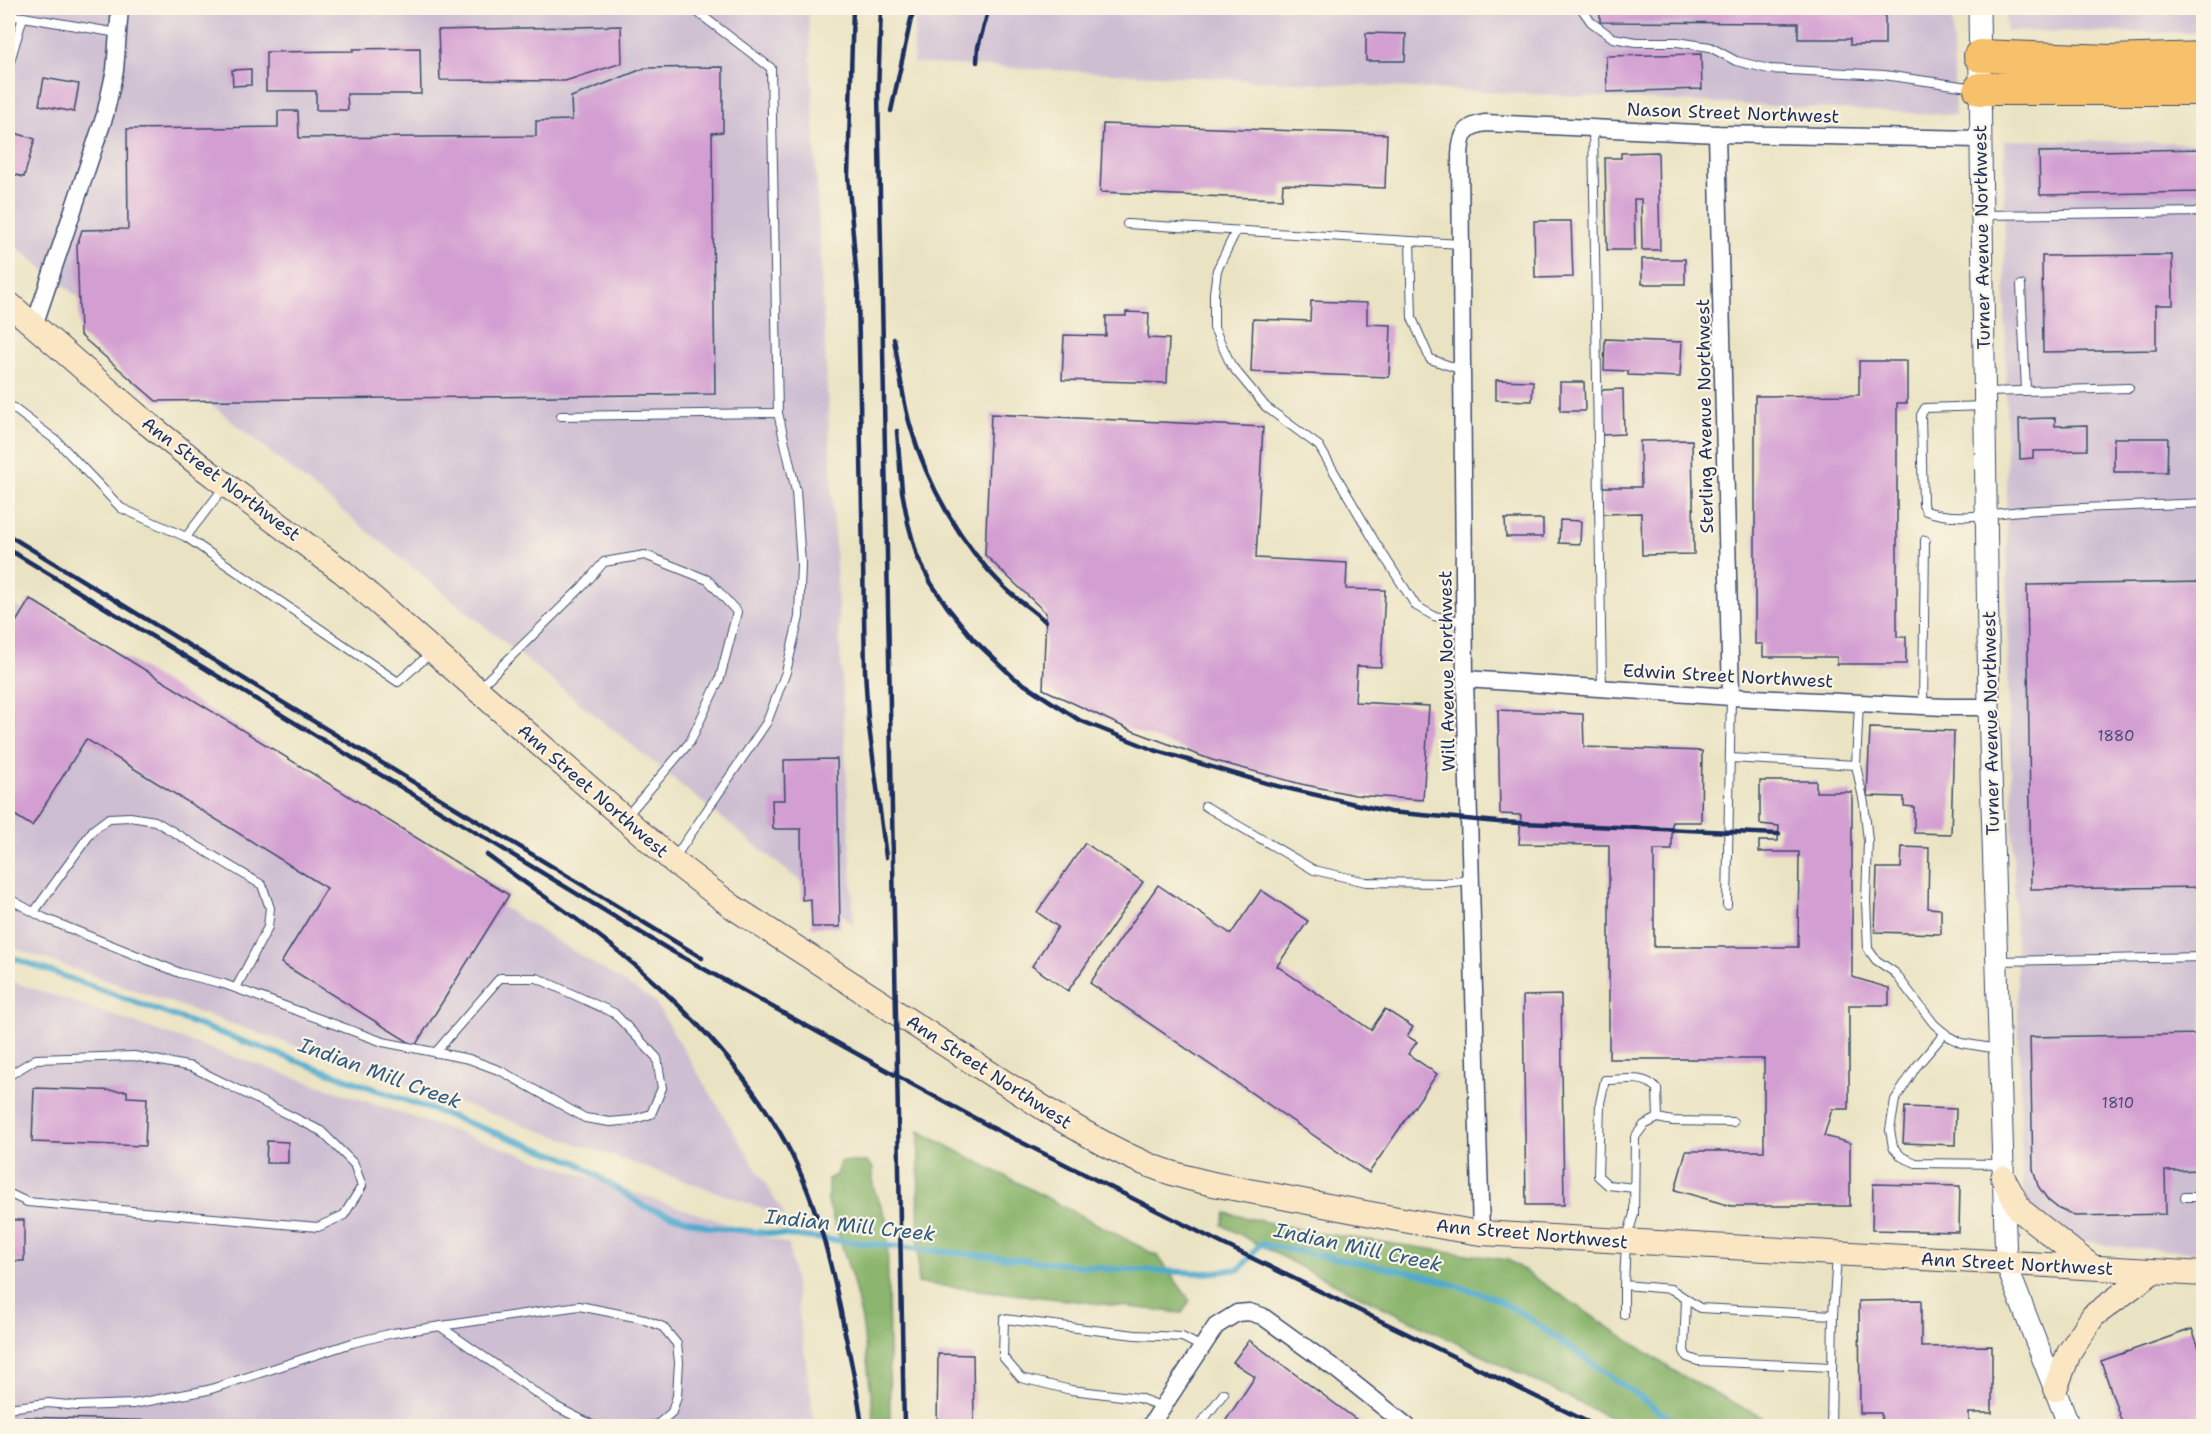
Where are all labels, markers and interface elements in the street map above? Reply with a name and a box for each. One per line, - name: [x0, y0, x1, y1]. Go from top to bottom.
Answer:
- street label: Nason Street Northwest: [1626, 97, 1840, 129]
- street label: Turner Avenue Northwest: [1968, 124, 1996, 350]
- street label: Sterling Avenue Northwest: [1691, 298, 1719, 534]
- street label: Ann Street Northwest: [137, 411, 305, 547]
- street label: Will Avenue Northwest: [1433, 570, 1461, 772]
- street label: Turner Avenue Northwest: [1977, 610, 2005, 836]
- street label: Edwin Street Northwest: [1622, 658, 1834, 694]
- street label: Ann Street Northwest: [512, 719, 674, 863]
- house number: 1880: [2098, 726, 2134, 746]
- street label: Ann Street Northwest: [902, 1009, 1076, 1135]
- water label: Indian Mill Creek: [294, 1031, 465, 1115]
- house number: 1810: [2102, 1093, 2134, 1113]
- water label: Indian Mill Creek: [763, 1203, 937, 1247]
- street label: Ann Street Northwest: [1435, 1214, 1629, 1254]
- water label: Indian Mill Creek: [1271, 1216, 1445, 1278]
- street label: Ann Street Northwest: [1920, 1247, 2114, 1281]

